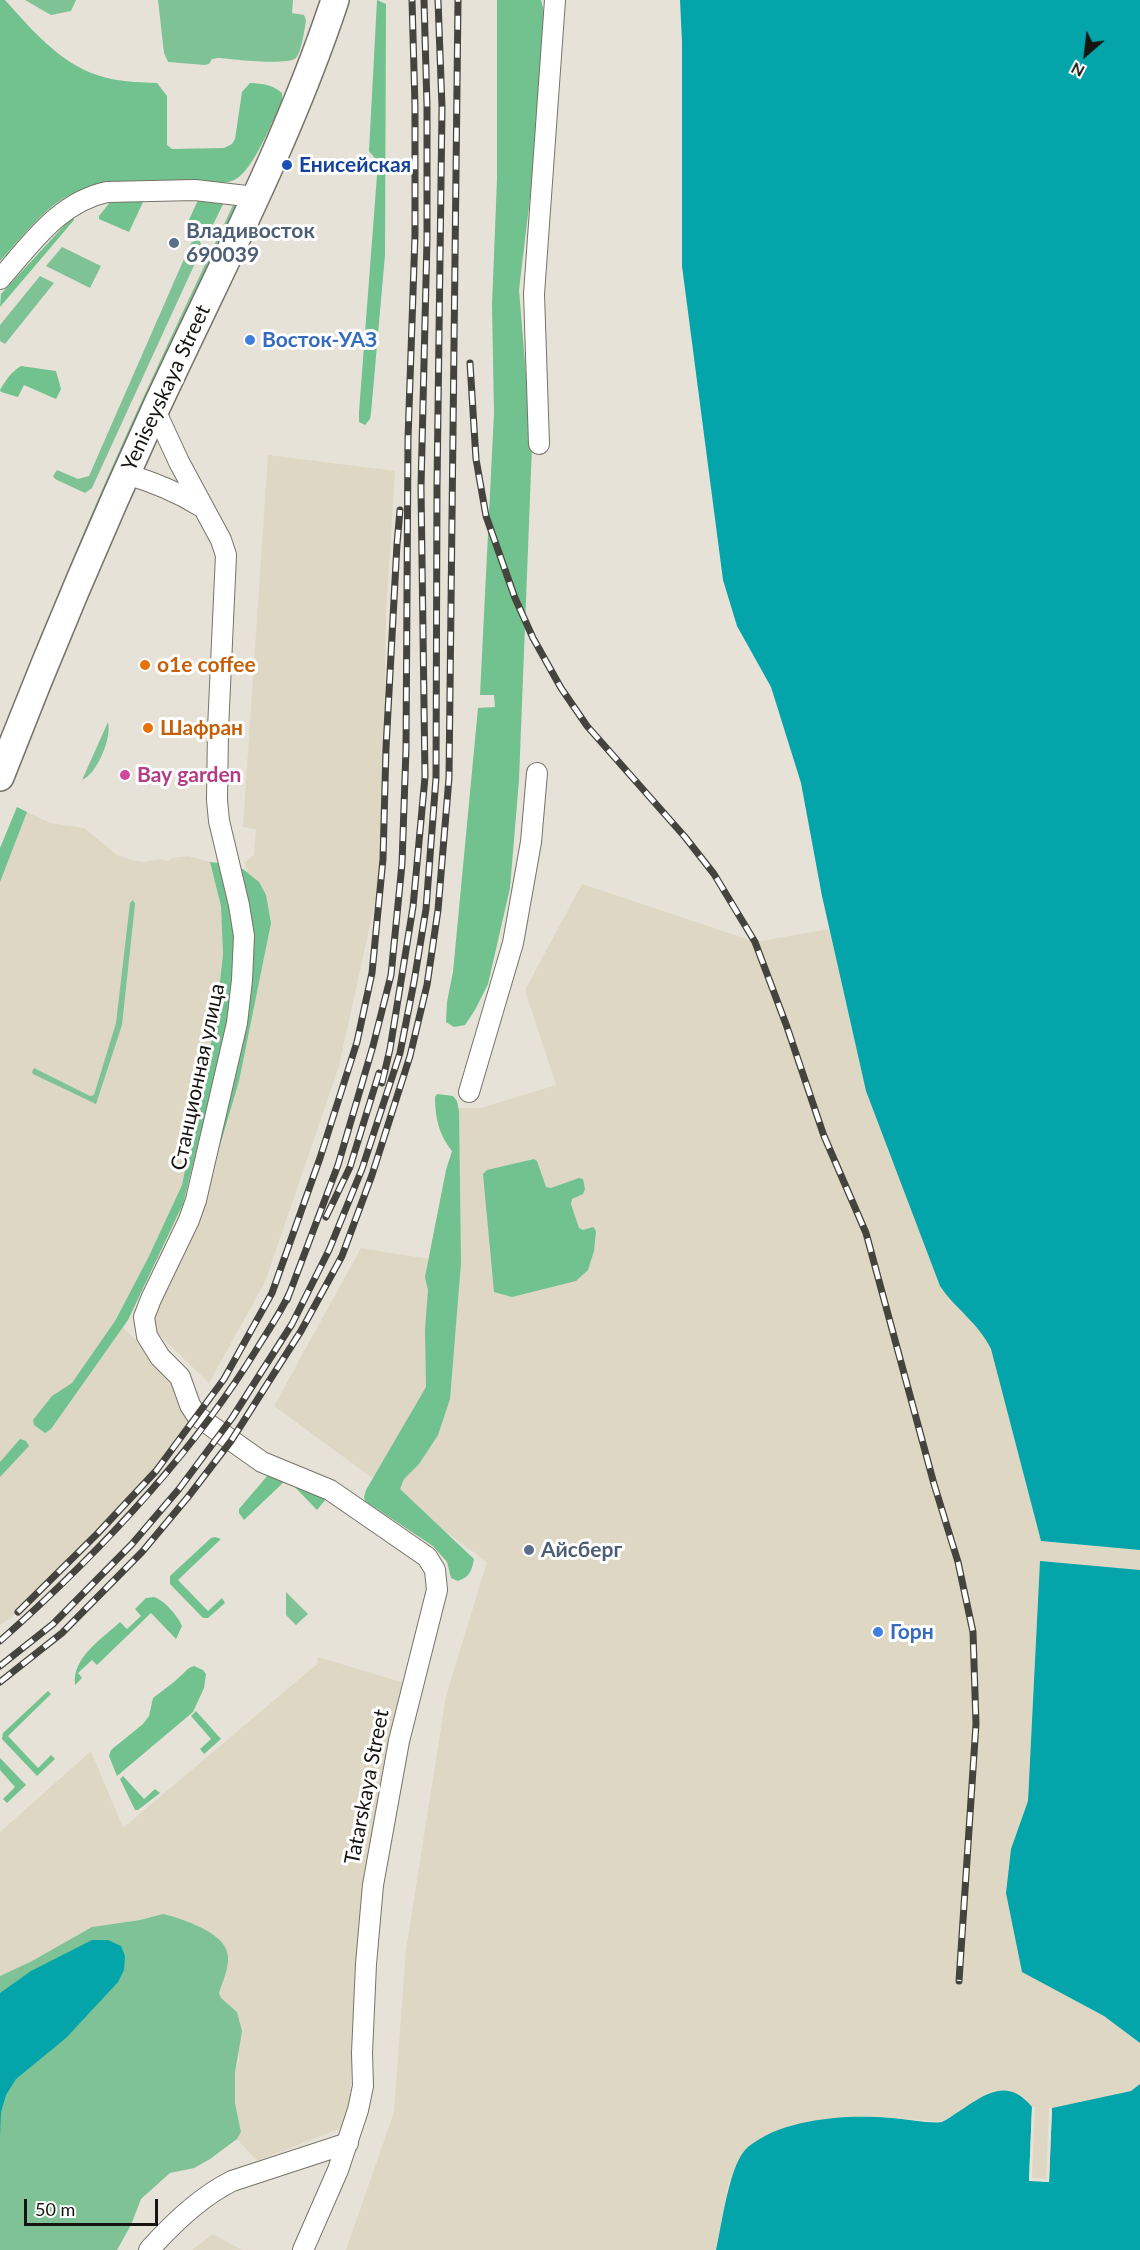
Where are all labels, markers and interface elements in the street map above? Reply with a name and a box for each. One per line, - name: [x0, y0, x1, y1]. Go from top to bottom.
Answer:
- north arrow: [1056, 24, 1116, 84]
- text: N: [1067, 59, 1087, 82]
- place label: Енисейская: [299, 152, 411, 178]
- marker: Енисейская: [280, 158, 294, 172]
- place label: Владивосток 690039: [186, 218, 315, 268]
- marker: Владивосток 690039: [167, 236, 181, 250]
- street label: Yeniseyskaya Street: [116, 301, 216, 475]
- place label: Восток-УАЗ: [262, 327, 377, 353]
- marker: Восток-УАЗ: [243, 333, 257, 347]
- place label: o1e coffee: [157, 652, 256, 678]
- marker: o1e coffee: [138, 658, 152, 672]
- place label: Шафран: [160, 715, 243, 741]
- marker: Шафран: [141, 721, 155, 735]
- place label: Bay garden: [137, 762, 241, 788]
- marker: Bay garden: [118, 768, 132, 782]
- street label: Станционная улица: [166, 981, 230, 1173]
- place label: Айсберг: [541, 1537, 622, 1563]
- marker: Айсберг: [522, 1543, 536, 1557]
- place label: Горн: [890, 1619, 934, 1645]
- marker: Горн: [871, 1625, 885, 1639]
- street label: Tatarskaya Street: [340, 1707, 394, 1867]
- scale bar: [27, 2187, 160, 2225]
- text: 50 m: [35, 2198, 75, 2220]

